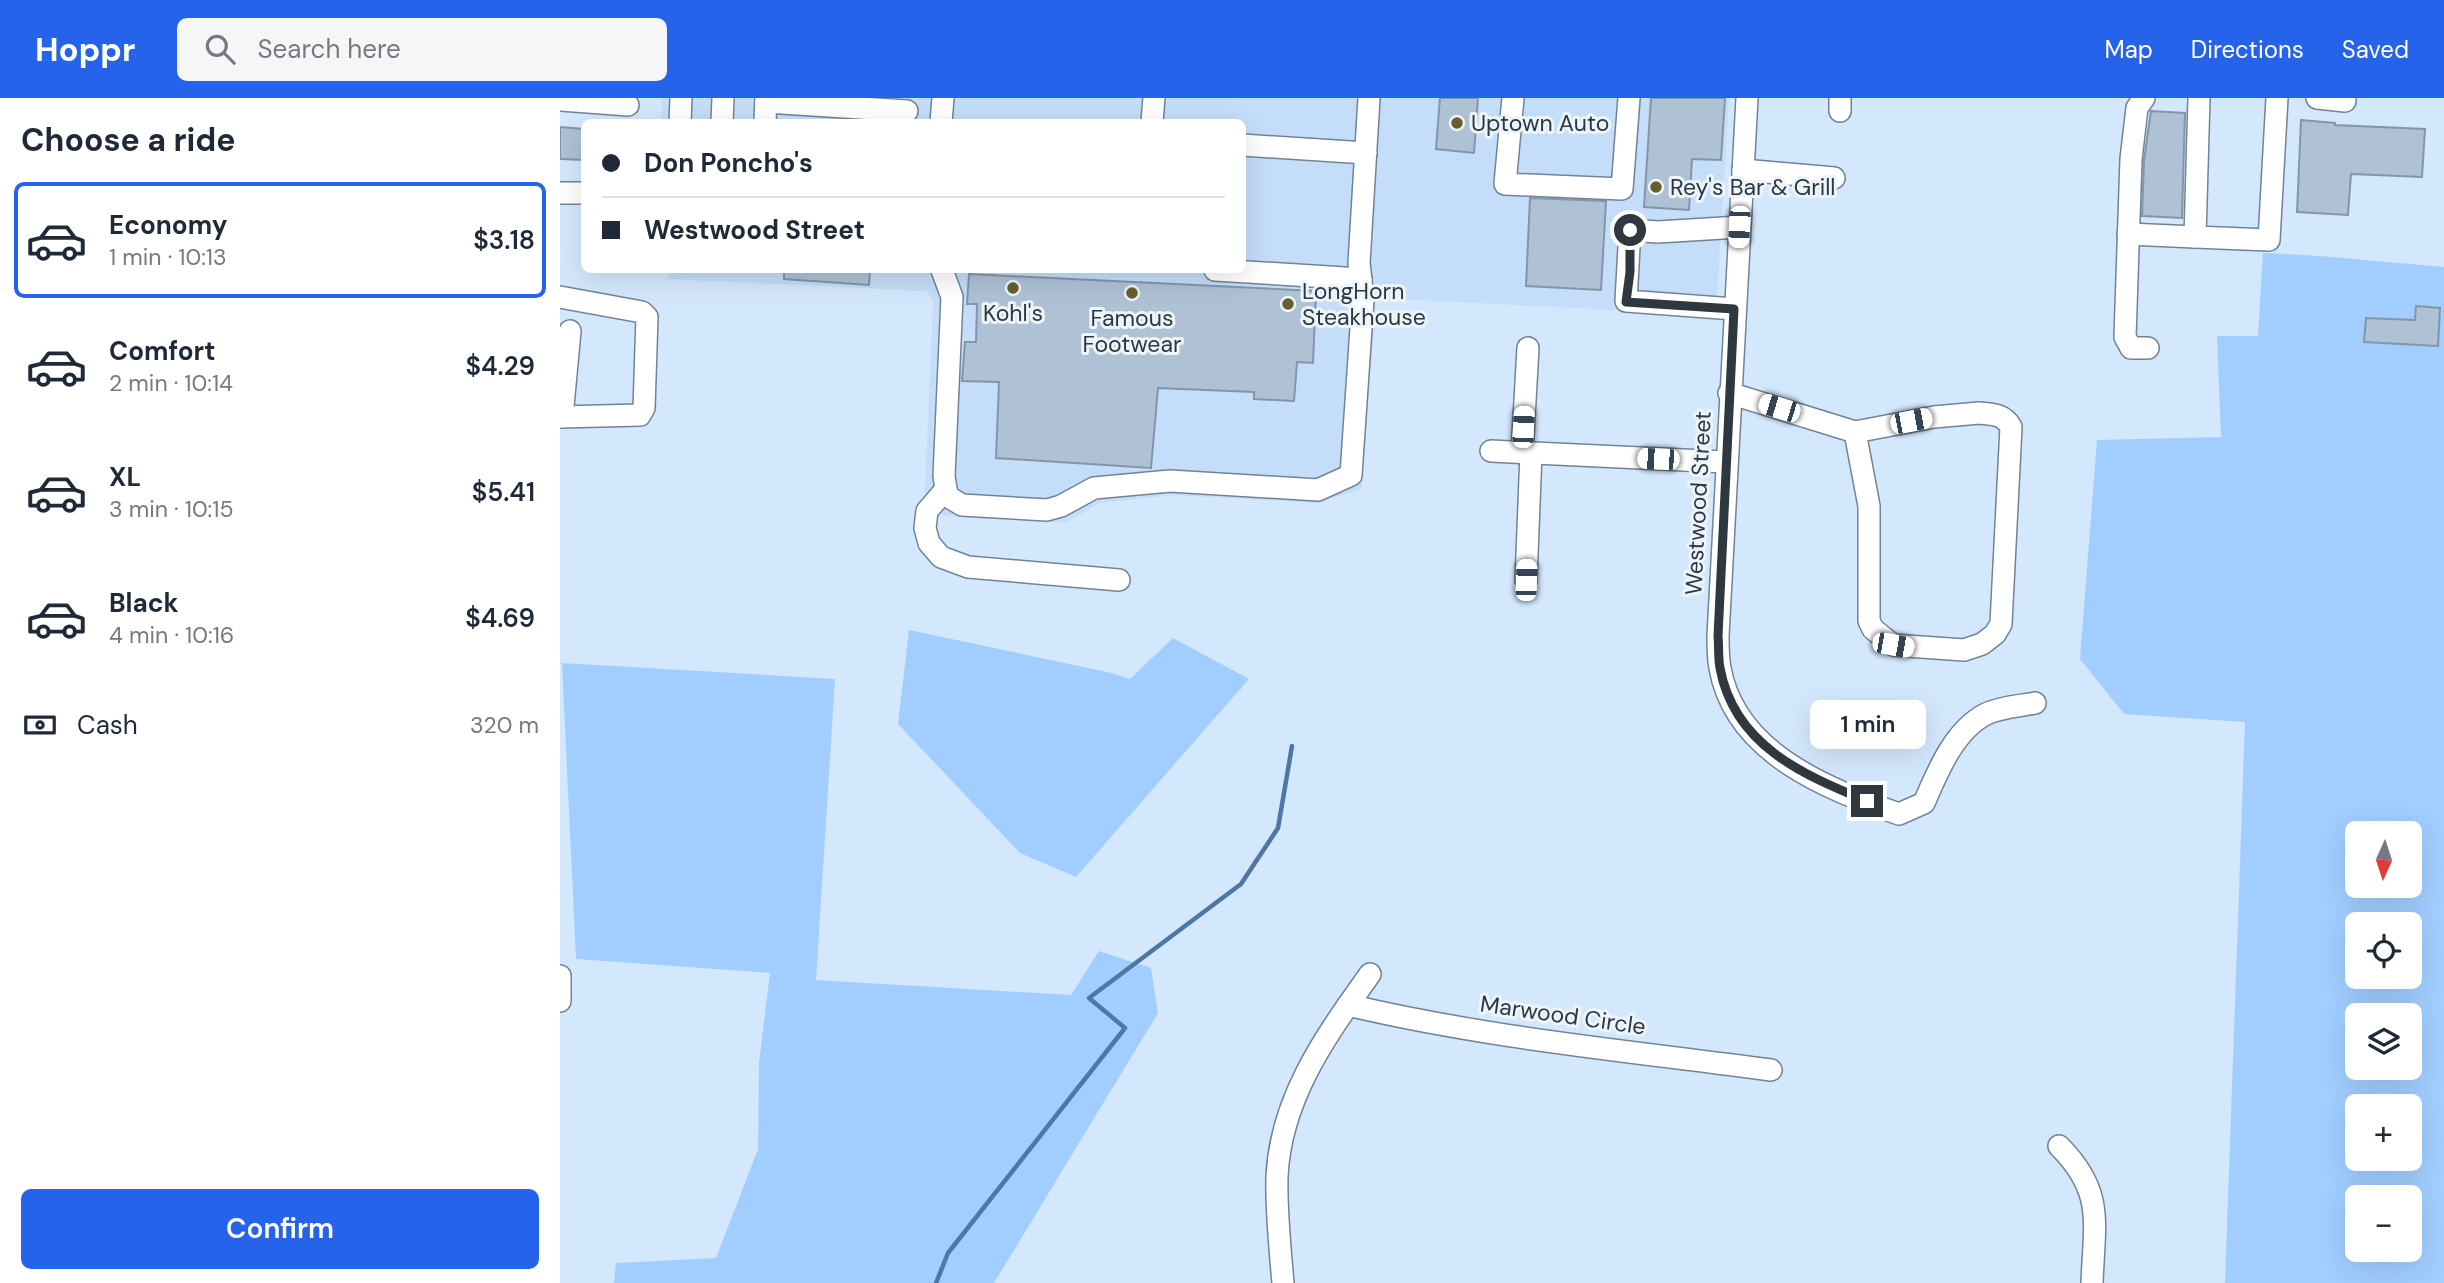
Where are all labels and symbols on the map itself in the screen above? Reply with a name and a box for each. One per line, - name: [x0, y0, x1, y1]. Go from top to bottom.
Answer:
- place label: Uptown Auto: [1471, 108, 1609, 138]
- marker: Uptown Auto: [1449, 115, 1465, 131]
- place label: Rey's Bar & Grill: [1670, 172, 1835, 202]
- marker: Rey's Bar & Grill: [1648, 179, 1664, 195]
- car: [1728, 205, 1751, 249]
- route start: [1614, 214, 1646, 246]
- place label: LongHorn Steakhouse: [1302, 276, 1426, 332]
- marker: Kohl's: [1005, 280, 1021, 296]
- marker: Famous Footwear: [1124, 285, 1140, 301]
- marker: LongHorn Steakhouse: [1280, 296, 1296, 312]
- place label: Kohl's: [983, 298, 1043, 328]
- place label: Famous Footwear: [1083, 303, 1181, 359]
- car: [1756, 392, 1803, 424]
- car: [1512, 405, 1535, 449]
- car: [1889, 407, 1934, 435]
- street label: Westwood Street: [1678, 410, 1718, 596]
- car: [1637, 448, 1680, 470]
- car: [1515, 559, 1538, 601]
- car: [1871, 631, 1916, 659]
- callout: 1 min: [1809, 700, 1925, 748]
- route end: [1851, 785, 1883, 817]
- north arrow: [2345, 821, 2422, 898]
- street label: Marwood Circle: [1478, 989, 1648, 1041]

